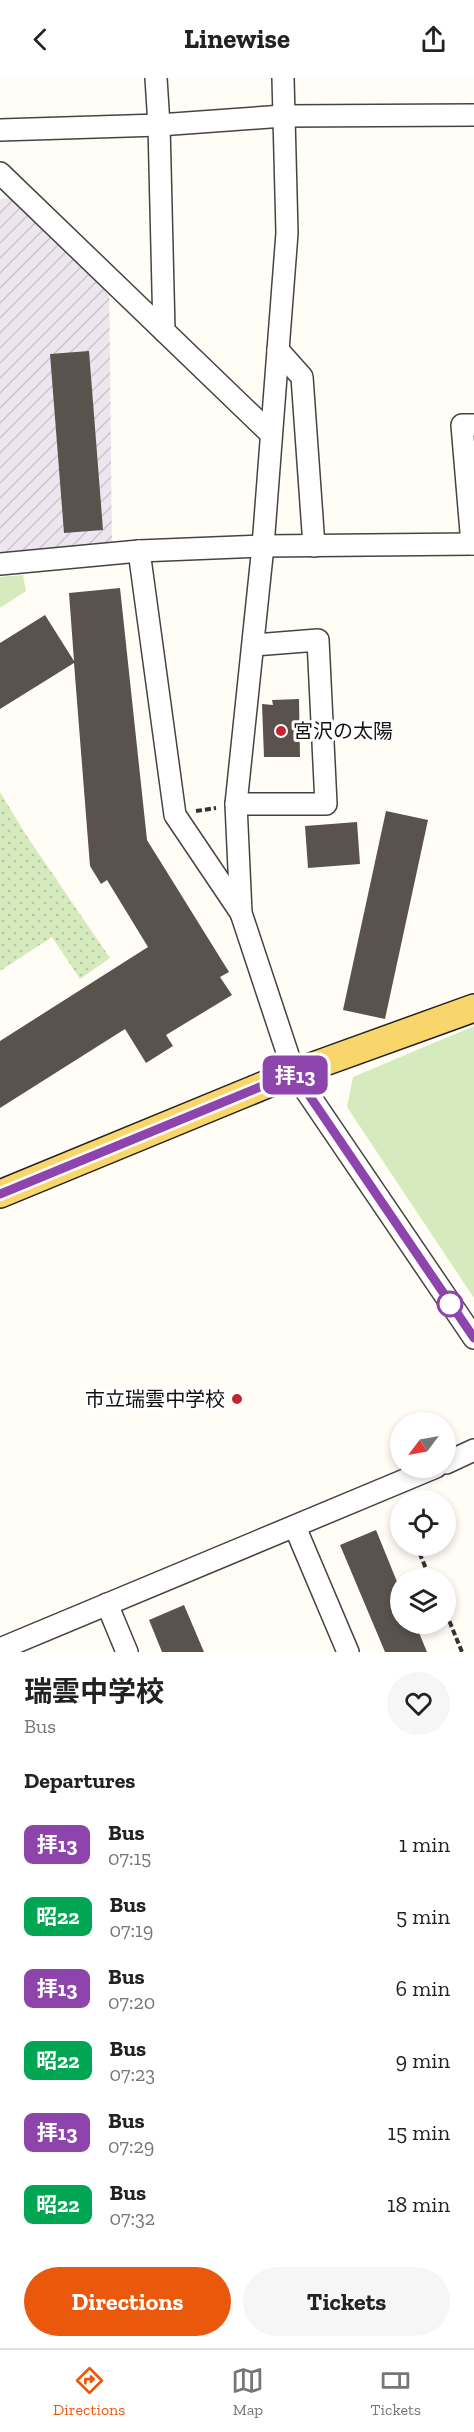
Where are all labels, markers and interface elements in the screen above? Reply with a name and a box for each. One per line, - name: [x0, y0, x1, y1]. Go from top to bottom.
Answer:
- icon: back: [24, 23, 57, 56]
- text: Linewise: [184, 23, 290, 55]
- icon: share: [417, 23, 450, 56]
- place label: 宮沢の太陽: [293, 719, 393, 743]
- marker: 宮沢の太陽: [274, 724, 288, 738]
- line badge: 拝13: [260, 1056, 330, 1094]
- text: 拝13: [275, 1063, 315, 1088]
- unlabelled marker: [437, 1291, 463, 1317]
- place label: 市立瑞雲中学校: [85, 1387, 225, 1411]
- marker: 市立瑞雲中学校: [230, 1392, 244, 1406]
- north arrow: [390, 1412, 456, 1478]
- map controls: [390, 1412, 456, 1634]
- button: locate: [390, 1490, 456, 1556]
- button: layers: [390, 1568, 456, 1634]
- button: heart: [387, 1672, 450, 1735]
- text: 瑞雲中学校: [24, 1675, 164, 1708]
- text: Bus: [24, 1714, 56, 1738]
- text: Departures: [24, 1767, 135, 1794]
- text: Bus: [108, 1819, 145, 1846]
- text: 1 min: [399, 1831, 450, 1858]
- text: 拝13: [37, 1832, 77, 1857]
- text: 07:15: [108, 1846, 151, 1870]
- text: Bus: [110, 1891, 146, 1918]
- text: 5 min: [396, 1903, 450, 1930]
- text: 昭22: [36, 1904, 80, 1929]
- text: 07:19: [110, 1918, 153, 1942]
- text: Bus: [108, 1963, 145, 1990]
- text: 6 min: [396, 1975, 450, 2002]
- text: 拝13: [37, 1976, 77, 2001]
- text: 07:20: [108, 1990, 155, 2014]
- text: Bus: [110, 2035, 146, 2062]
- text: 9 min: [396, 2047, 450, 2074]
- text: 昭22: [36, 2048, 80, 2073]
- text: 07:23: [110, 2062, 155, 2086]
- text: Bus: [108, 2107, 145, 2134]
- text: 15 min: [388, 2119, 450, 2146]
- text: 拝13: [37, 2120, 77, 2145]
- text: 07:29: [108, 2134, 154, 2158]
- text: Bus: [110, 2179, 146, 2206]
- text: 18 min: [387, 2191, 450, 2218]
- text: 昭22: [36, 2192, 80, 2217]
- text: 07:32: [110, 2206, 155, 2230]
- button: Directions: [24, 2267, 231, 2336]
- button: Tickets: [243, 2267, 450, 2336]
- tab: Directions: [53, 2364, 125, 2419]
- tab: Map: [231, 2364, 264, 2419]
- tab: Tickets: [371, 2364, 421, 2419]

